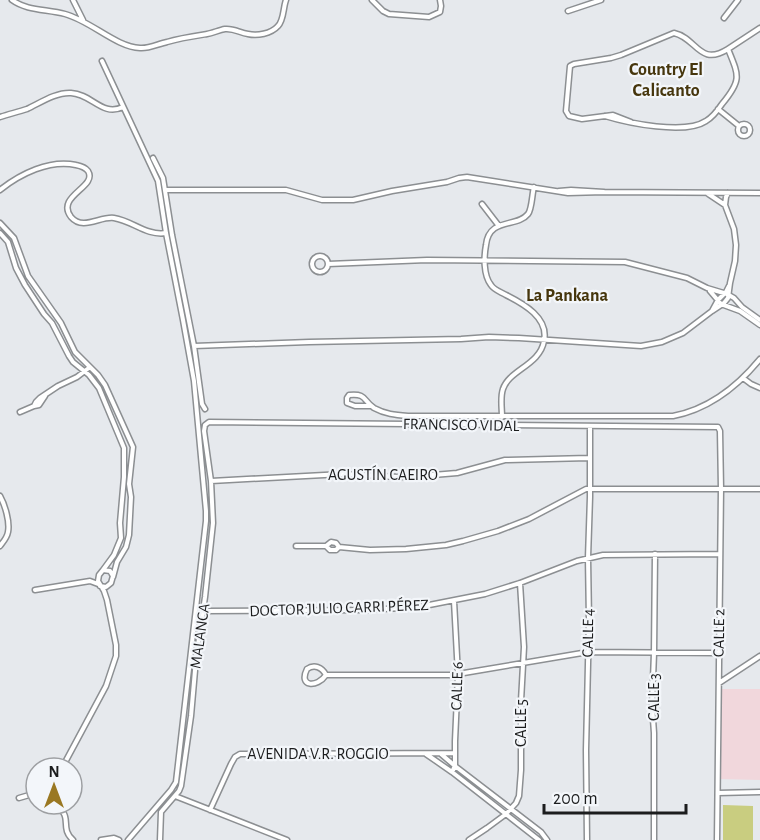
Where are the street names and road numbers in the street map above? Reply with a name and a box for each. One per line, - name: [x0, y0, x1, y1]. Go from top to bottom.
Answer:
- street label: FRANCISCO VIDAL: [403, 416, 520, 434]
- street label: AGUSTÍN CAEIRO: [328, 465, 438, 483]
- street label: DOCTOR JULIO CARRI PÉREZ: [249, 595, 429, 619]
- street label: MALANCA: [187, 602, 213, 670]
- street label: CALLE 4: [580, 608, 596, 658]
- street label: CALLE 2: [711, 609, 727, 657]
- street label: CALLE 6: [448, 661, 466, 711]
- street label: CALLE 3: [646, 673, 662, 721]
- street label: CALLE 5: [513, 699, 529, 747]
- street label: AVENIDA V.R. ROGGIO: [247, 746, 389, 762]

